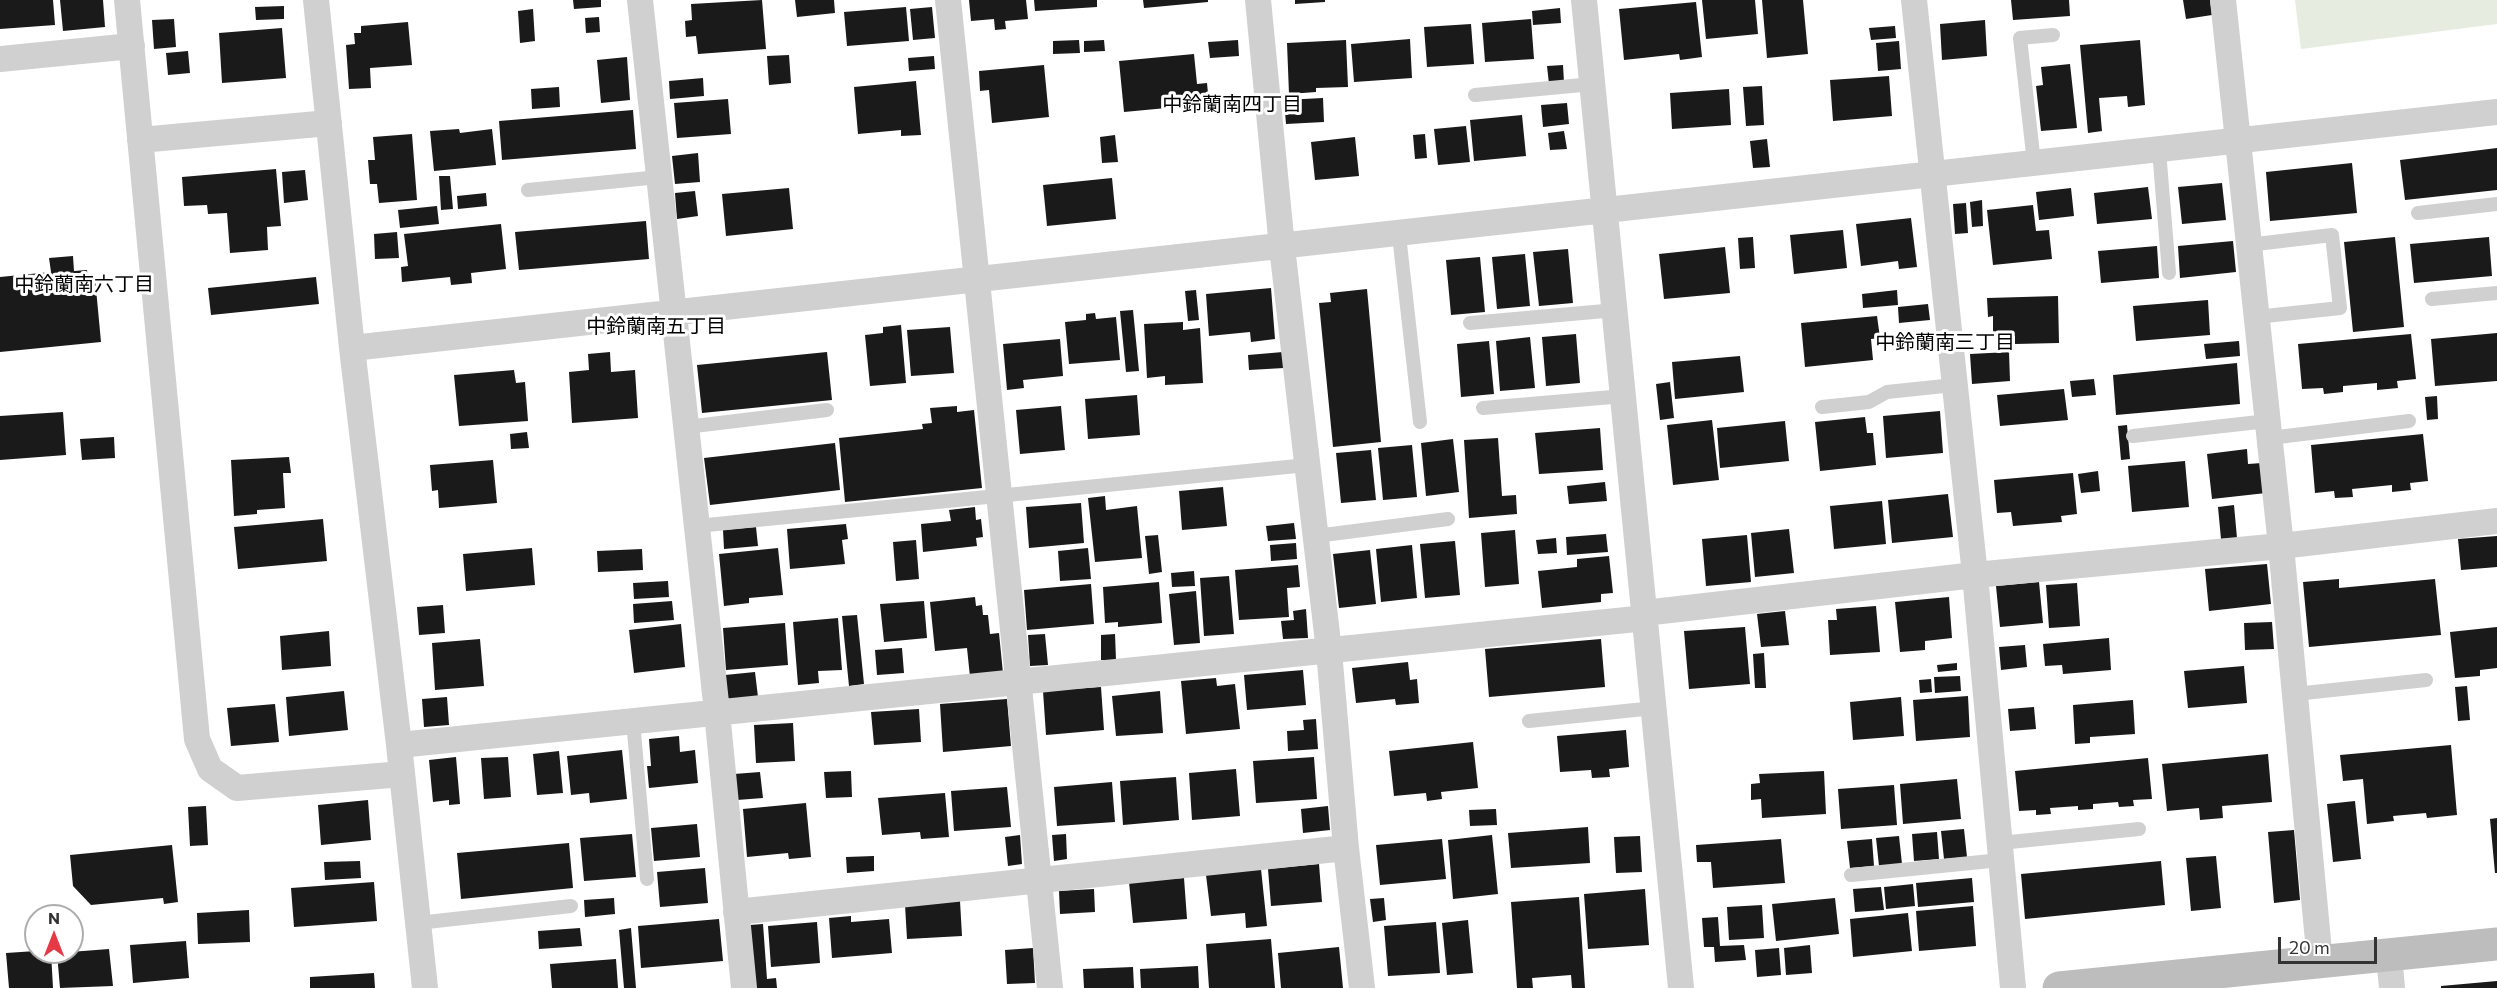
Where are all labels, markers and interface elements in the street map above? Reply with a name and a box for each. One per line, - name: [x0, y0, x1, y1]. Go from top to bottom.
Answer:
- district label: 中鈴蘭南四丁目: [1162, 92, 1302, 116]
- district label: 中鈴蘭南六丁目: [14, 272, 154, 296]
- district label: 中鈴蘭南五丁目: [586, 314, 726, 338]
- district label: 中鈴蘭南三丁目: [1875, 330, 2015, 354]
- north arrow: [24, 904, 84, 964]
- text: N: [48, 908, 60, 927]
- scale bar: [2281, 925, 2380, 963]
- text: 20 m: [2289, 936, 2330, 958]

